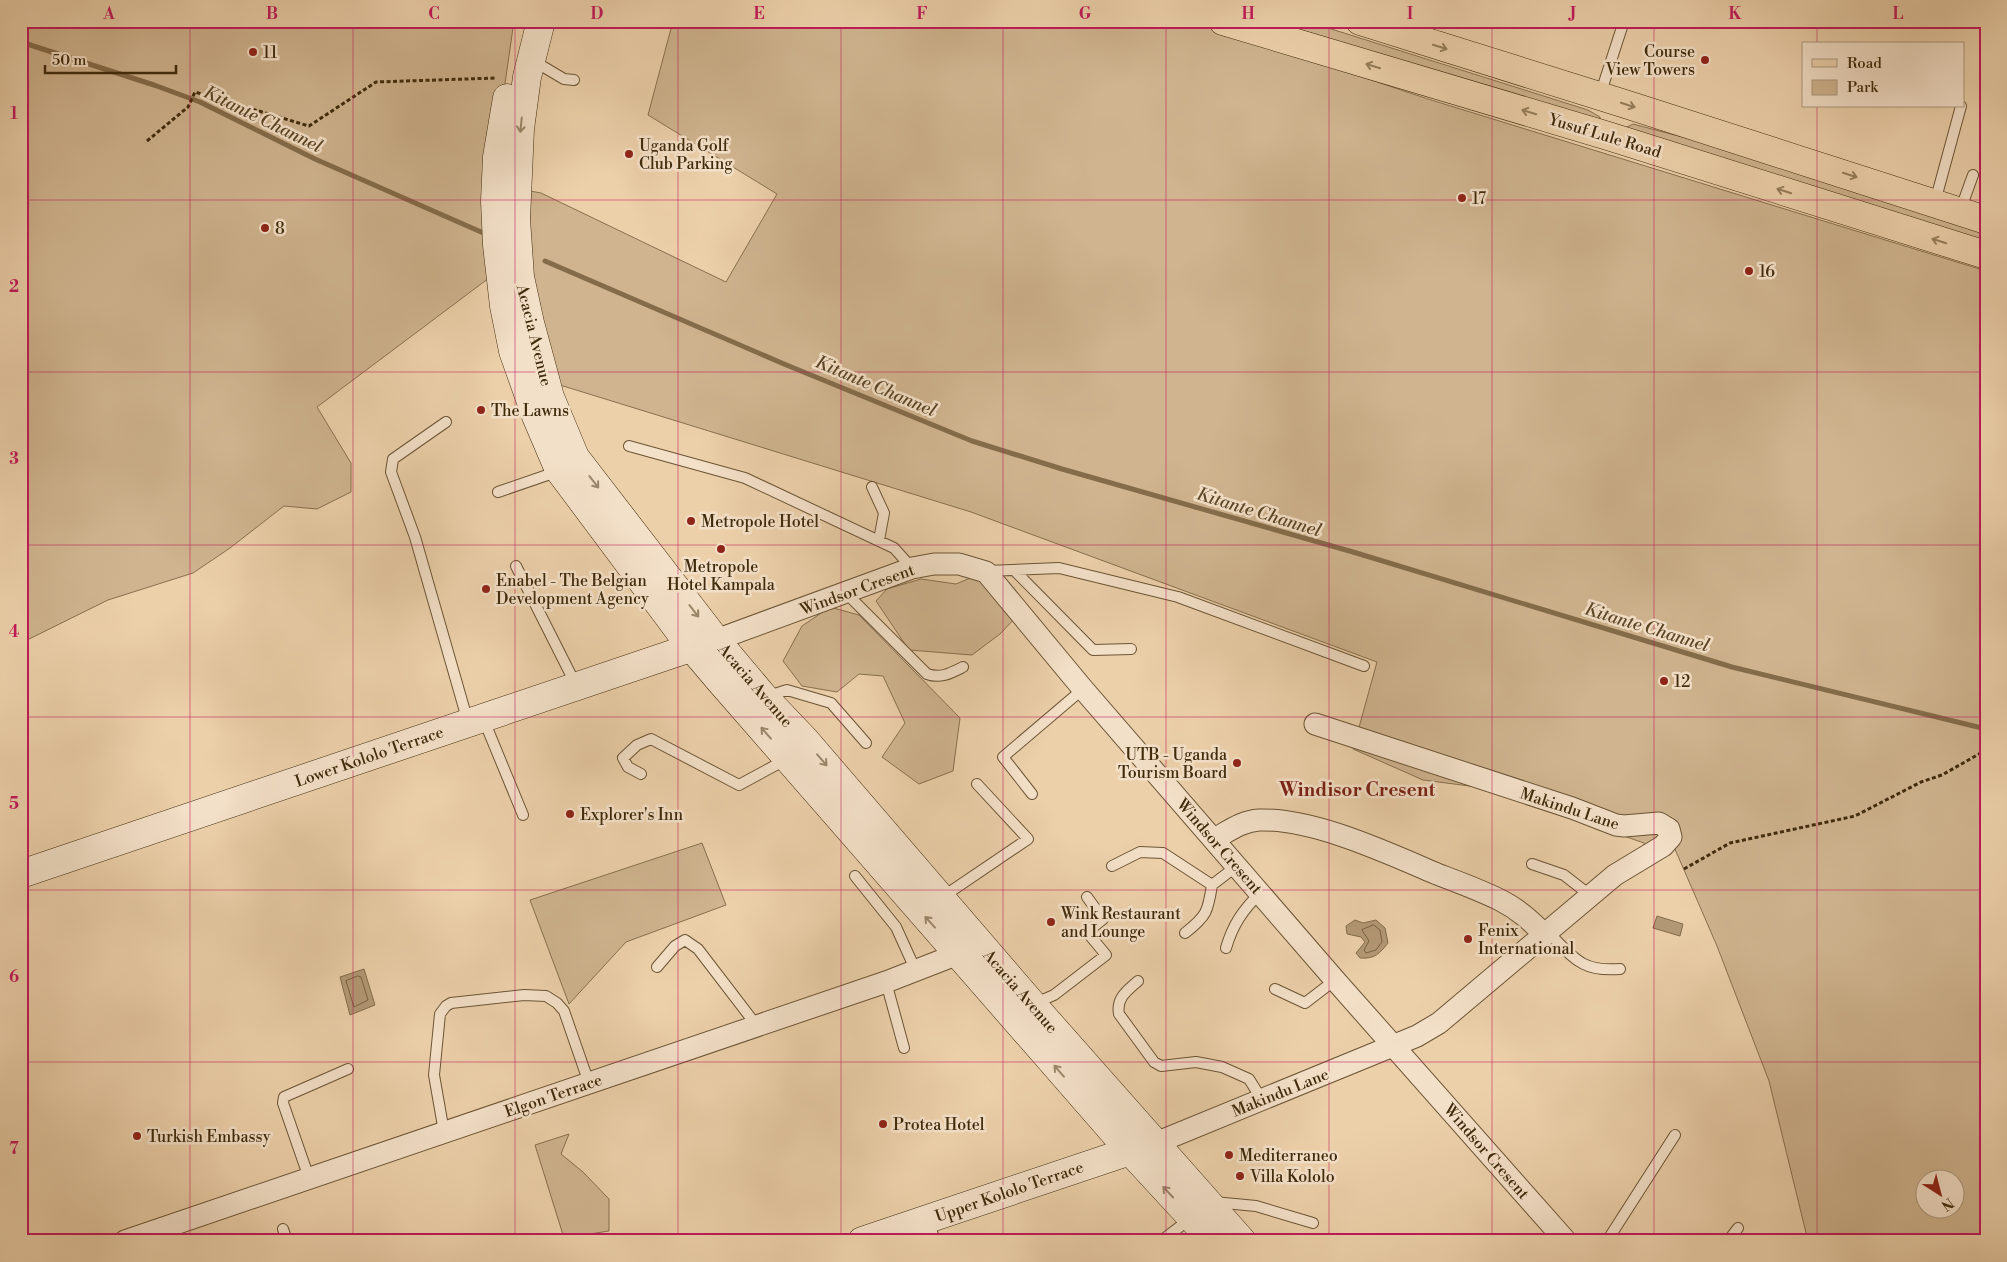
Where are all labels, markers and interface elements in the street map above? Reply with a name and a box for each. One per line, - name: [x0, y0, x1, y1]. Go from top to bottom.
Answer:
- text: A: [102, 4, 115, 24]
- text: B: [266, 4, 278, 24]
- text: C: [428, 4, 440, 24]
- text: D: [591, 4, 604, 24]
- text: E: [753, 4, 765, 24]
- text: F: [916, 4, 928, 24]
- text: G: [1079, 4, 1092, 24]
- text: H: [1241, 4, 1255, 24]
- text: I: [1407, 4, 1413, 24]
- text: J: [1568, 4, 1576, 24]
- text: K: [1729, 4, 1743, 24]
- text: L: [1893, 4, 1904, 24]
- scale bar: [45, 42, 176, 74]
- one-way arrow: [1431, 42, 1447, 52]
- place label: Course View Towers: [1604, 42, 1695, 80]
- legend: [1802, 42, 1964, 108]
- place label: 11: [263, 43, 277, 63]
- marker: 11: [247, 46, 259, 58]
- text: 50 m: [52, 51, 86, 70]
- marker: Course View Towers: [1699, 54, 1711, 66]
- text: Road: [1847, 54, 1882, 73]
- one-way arrow: [1366, 60, 1382, 70]
- text: Park: [1847, 78, 1879, 97]
- water label: Kitante Channel: [200, 81, 326, 158]
- one-way arrow: [1620, 100, 1636, 110]
- text: 1: [10, 104, 18, 124]
- one-way arrow: [1521, 107, 1537, 117]
- street label: Yusuf Lule Road: [1545, 109, 1663, 163]
- one-way arrow: [516, 117, 526, 133]
- place label: Uganda Golf Club Parking: [639, 136, 733, 174]
- marker: Uganda Golf Club Parking: [623, 148, 635, 160]
- one-way arrow: [1842, 171, 1858, 181]
- one-way arrow: [1777, 186, 1793, 196]
- place label: 17: [1472, 189, 1486, 209]
- marker: 17: [1456, 192, 1468, 204]
- place label: 8: [275, 219, 285, 239]
- marker: 8: [259, 222, 271, 234]
- one-way arrow: [1932, 235, 1948, 245]
- place label: 16: [1759, 262, 1775, 282]
- marker: 16: [1743, 265, 1755, 277]
- text: 2: [9, 277, 19, 297]
- street label: Acacia Avenue: [511, 281, 556, 388]
- water label: Kitante Channel: [812, 351, 940, 422]
- place label: The Lawns: [491, 401, 569, 421]
- marker: The Lawns: [475, 404, 487, 416]
- text: 3: [9, 449, 19, 469]
- one-way arrow: [589, 475, 600, 488]
- water label: Kitante Channel: [1194, 483, 1324, 542]
- place label: Metropole Hotel: [701, 512, 819, 532]
- marker: Metropole Hotel: [685, 515, 697, 527]
- marker: Metropole Hotel Kampala: [715, 543, 727, 555]
- place label: Metropole Hotel Kampala: [667, 557, 776, 595]
- street label: Windsor Cresent: [797, 560, 918, 620]
- place label: Enabel - The Belgian Development Agency: [496, 571, 649, 609]
- marker: Enabel - The Belgian Development Agency: [480, 583, 492, 595]
- water label: Kitante Channel: [1582, 598, 1712, 657]
- one-way arrow: [688, 604, 699, 617]
- text: 4: [9, 622, 20, 642]
- street label: Acacia Avenue: [713, 639, 797, 732]
- place label: 12: [1674, 672, 1690, 692]
- marker: 12: [1658, 675, 1670, 687]
- street label: Lower Kololo Terrace: [292, 722, 446, 792]
- one-way arrow: [760, 727, 772, 740]
- place label: UTB - Uganda Tourism Board: [1118, 745, 1228, 783]
- one-way arrow: [817, 754, 828, 767]
- marker: UTB - Uganda Tourism Board: [1231, 757, 1243, 769]
- district label: Windisor Cresent: [1278, 778, 1435, 802]
- street label: Makindu Lane: [1518, 783, 1622, 834]
- text: 5: [9, 794, 19, 814]
- street label: Windsor Cresent: [1172, 794, 1266, 899]
- place label: Explorer's Inn: [580, 805, 683, 825]
- marker: Explorer's Inn: [564, 808, 576, 820]
- place label: Wink Restaurant and Lounge: [1060, 904, 1181, 942]
- one-way arrow: [924, 916, 935, 929]
- marker: Wink Restaurant and Lounge: [1045, 916, 1057, 928]
- place label: Fenix International: [1478, 921, 1575, 959]
- marker: Fenix International: [1462, 933, 1474, 945]
- street label: Acacia Avenue: [978, 945, 1062, 1038]
- text: 6: [9, 967, 19, 987]
- one-way arrow: [1054, 1064, 1065, 1077]
- street label: Makindu Lane: [1229, 1064, 1332, 1122]
- street label: Elgon Terrace: [502, 1070, 605, 1122]
- street label: Windsor Cresent: [1439, 1099, 1533, 1204]
- place label: Protea Hotel: [893, 1115, 985, 1135]
- marker: Protea Hotel: [877, 1118, 889, 1130]
- place label: Turkish Embassy: [147, 1127, 271, 1147]
- marker: Turkish Embassy: [131, 1130, 143, 1142]
- text: 7: [9, 1139, 19, 1159]
- place label: Mediterraneo: [1239, 1146, 1338, 1166]
- marker: Mediterraneo: [1223, 1149, 1235, 1161]
- street label: Upper Kololo Terrace: [932, 1157, 1086, 1227]
- place label: Villa Kololo: [1249, 1167, 1335, 1187]
- marker: Villa Kololo: [1234, 1170, 1246, 1182]
- north arrow: [1914, 1170, 1964, 1220]
- one-way arrow: [1162, 1185, 1174, 1198]
- text: N: [1937, 1193, 1957, 1214]

